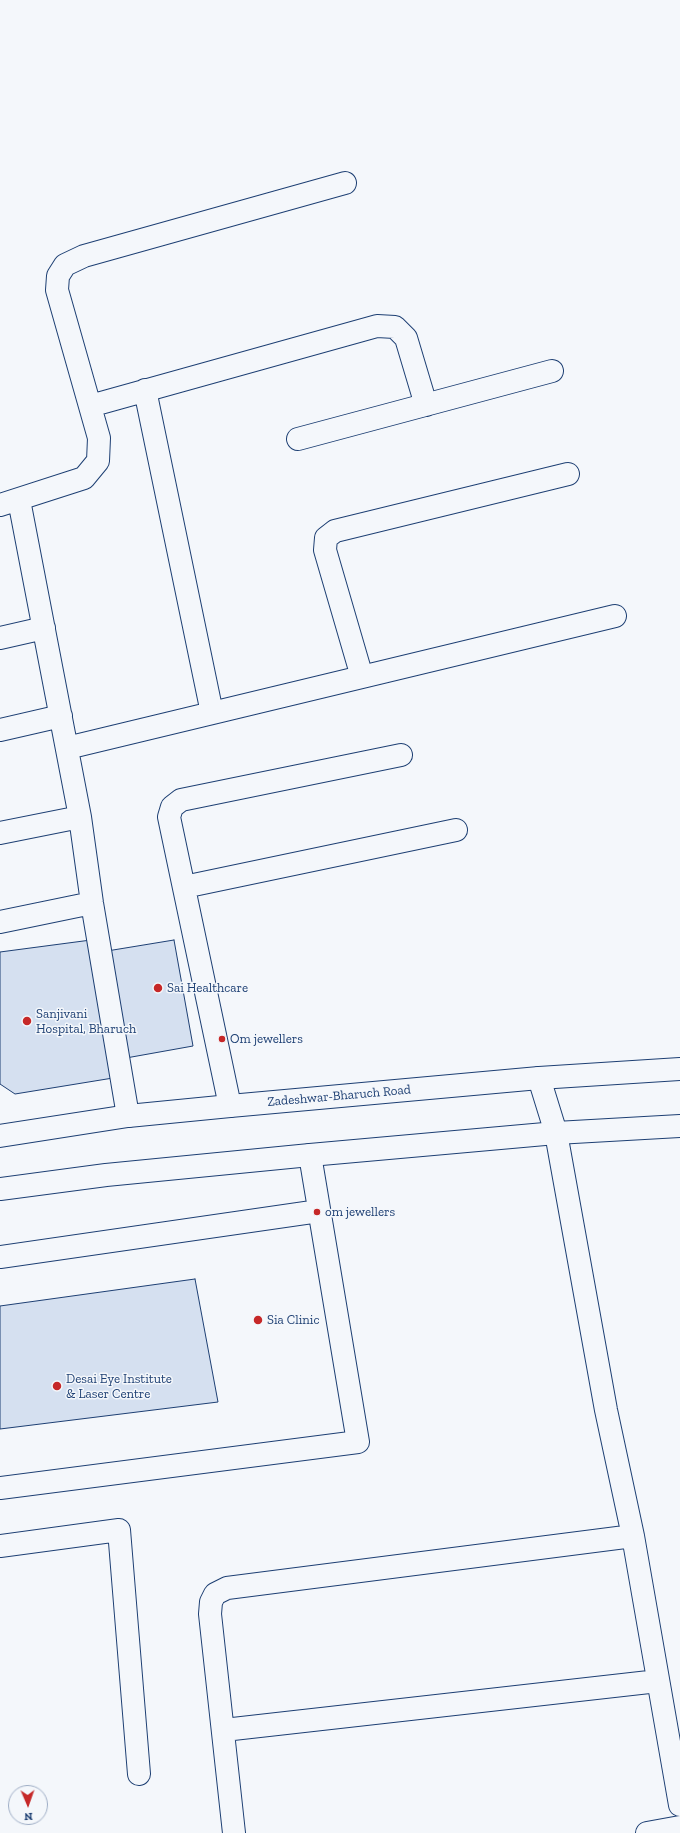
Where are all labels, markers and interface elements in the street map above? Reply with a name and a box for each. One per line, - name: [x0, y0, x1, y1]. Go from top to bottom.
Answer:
- place label: Sai Healthcare: [167, 980, 248, 996]
- marker: Sai Healthcare: [152, 982, 164, 994]
- place label: Sanjivani Hospital, Bharuch: [36, 1006, 136, 1037]
- marker: Sanjivani Hospital, Bharuch: [21, 1015, 33, 1027]
- place label: Om jewellers: [230, 1031, 303, 1047]
- marker: Om jewellers: [217, 1034, 227, 1044]
- street label: Zadeshwar-Bharuch Road: [267, 1082, 411, 1110]
- place label: om jewellers: [325, 1204, 395, 1220]
- marker: om jewellers: [312, 1207, 322, 1217]
- place label: Sia Clinic: [267, 1312, 319, 1328]
- marker: Sia Clinic: [252, 1314, 264, 1326]
- place label: Desai Eye Institute & Laser Centre: [66, 1371, 172, 1402]
- marker: Desai Eye Institute & Laser Centre: [51, 1380, 63, 1392]
- north arrow: [8, 1785, 48, 1825]
- text: N: [24, 1810, 33, 1823]

